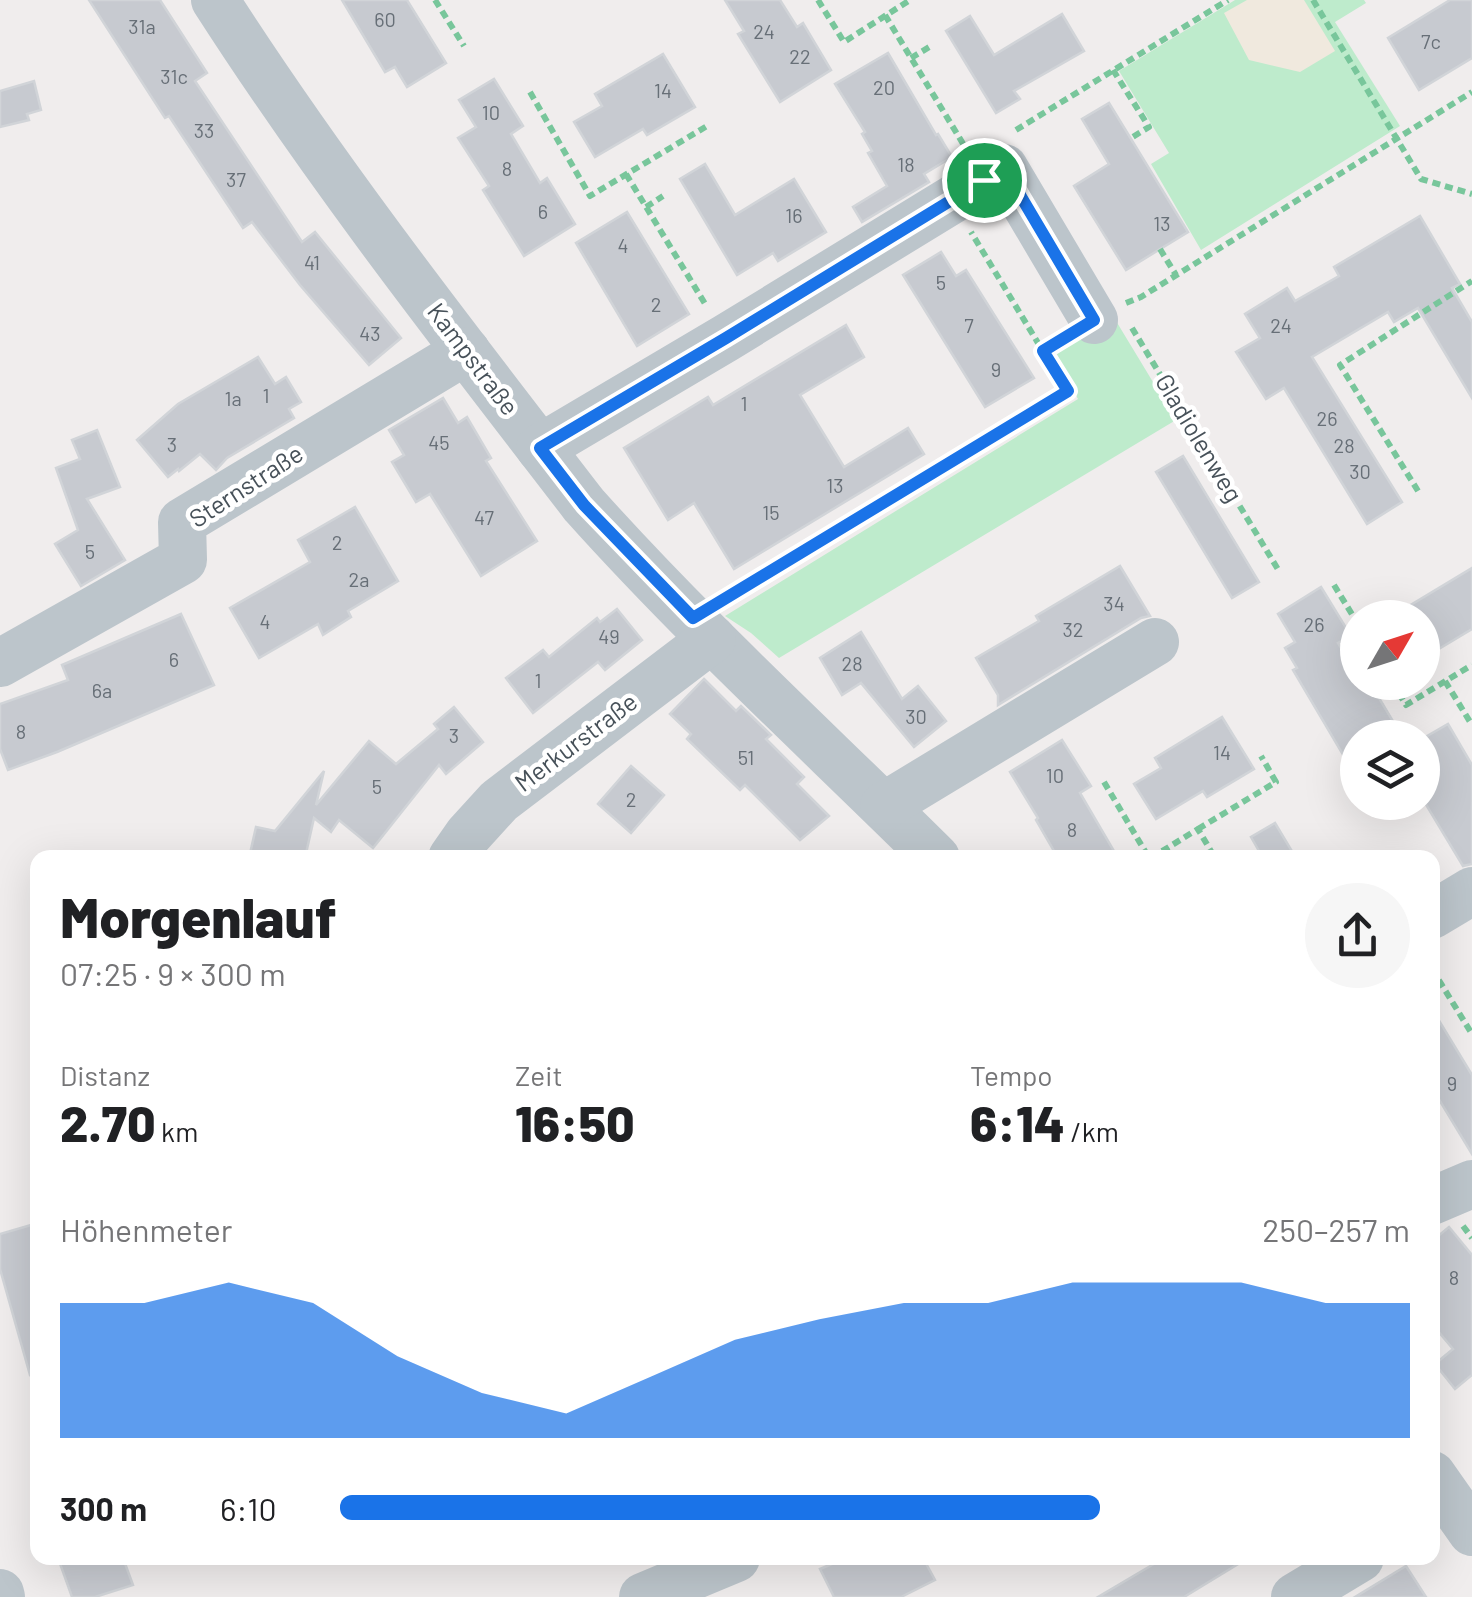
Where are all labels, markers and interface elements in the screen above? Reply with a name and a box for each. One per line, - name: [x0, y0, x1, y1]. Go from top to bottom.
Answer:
- house number: 60: [374, 7, 396, 31]
- house number: 31a: [128, 14, 156, 38]
- house number: 24: [753, 19, 775, 43]
- house number: 7c: [1421, 29, 1441, 53]
- house number: 22: [789, 44, 811, 68]
- house number: 31c: [160, 64, 188, 88]
- house number: 20: [873, 75, 895, 99]
- house number: 14: [654, 78, 672, 102]
- house number: 10: [482, 100, 500, 124]
- house number: 33: [194, 118, 214, 142]
- pin: [942, 138, 1027, 223]
- house number: 18: [897, 152, 915, 176]
- icon: arrive: [957, 153, 1012, 208]
- house number: 8: [502, 156, 512, 180]
- house number: 37: [226, 167, 246, 191]
- house number: 6: [538, 199, 548, 223]
- house number: 16: [785, 203, 803, 227]
- house number: 13: [1153, 211, 1171, 235]
- house number: 4: [617, 233, 629, 257]
- house number: 41: [304, 250, 320, 274]
- house number: 5: [936, 270, 946, 294]
- house number: 2: [651, 292, 661, 316]
- street label: Kampstraße: [422, 296, 526, 420]
- house number: 7: [964, 313, 974, 337]
- house number: 24: [1270, 313, 1292, 337]
- house number: 43: [359, 321, 381, 345]
- house number: 9: [991, 357, 1001, 381]
- street label: Gladiolenweg: [1150, 368, 1250, 507]
- house number: 1: [263, 383, 270, 407]
- house number: 1a: [224, 386, 242, 410]
- house number: 1: [741, 391, 748, 415]
- house number: 26: [1316, 406, 1338, 430]
- house number: 45: [428, 430, 450, 454]
- house number: 3: [167, 432, 177, 456]
- house number: 28: [1333, 433, 1355, 457]
- street label: Sternstraße: [183, 437, 308, 533]
- house number: 30: [1349, 459, 1371, 483]
- house number: 13: [826, 473, 844, 497]
- house number: 15: [762, 500, 780, 524]
- house number: 47: [474, 505, 494, 529]
- house number: 2: [332, 530, 342, 554]
- house number: 5: [85, 539, 95, 563]
- house number: 2a: [349, 567, 369, 591]
- house number: 34: [1103, 591, 1125, 615]
- north arrow: [1340, 600, 1440, 700]
- map controls: [1340, 600, 1440, 820]
- house number: 4: [259, 609, 271, 633]
- house number: 26: [1303, 612, 1325, 636]
- house number: 32: [1062, 617, 1084, 641]
- house number: 49: [598, 624, 620, 648]
- house number: 6: [169, 647, 179, 671]
- house number: 28: [841, 651, 863, 675]
- house number: 1: [535, 668, 542, 692]
- house number: 6a: [92, 678, 112, 702]
- street label: Merkurstraße: [508, 685, 643, 797]
- house number: 30: [905, 704, 927, 728]
- house number: 8: [16, 719, 26, 743]
- button: layers: [1340, 720, 1440, 820]
- house number: 3: [449, 723, 459, 747]
- house number: 14: [1213, 740, 1231, 764]
- house number: 51: [738, 745, 754, 769]
- house number: 10: [1046, 763, 1064, 787]
- house number: 5: [372, 774, 382, 798]
- house number: 2: [626, 787, 636, 811]
- house number: 8: [1067, 817, 1077, 841]
- text: Morgenlauf: [60, 883, 337, 949]
- button: share: [1305, 883, 1410, 988]
- text: 07:25 · 9 × 300 m: [60, 954, 286, 992]
- text: Distanz: [60, 1058, 150, 1092]
- text: Zeit: [515, 1058, 563, 1092]
- text: Tempo: [970, 1058, 1053, 1092]
- house number: 9: [1447, 1071, 1457, 1095]
- text: 2.70: [60, 1092, 156, 1152]
- text: 16:50: [515, 1092, 635, 1152]
- text: 6:14: [970, 1092, 1065, 1152]
- text: km: [156, 1114, 198, 1148]
- text: /km: [1065, 1114, 1119, 1148]
- text: Höhenmeter: [60, 1210, 232, 1248]
- text: 250–257 m: [1262, 1210, 1410, 1248]
- house number: 8: [1449, 1265, 1459, 1289]
- text: 300 m: [60, 1489, 147, 1527]
- text: 6:10: [220, 1489, 277, 1527]

